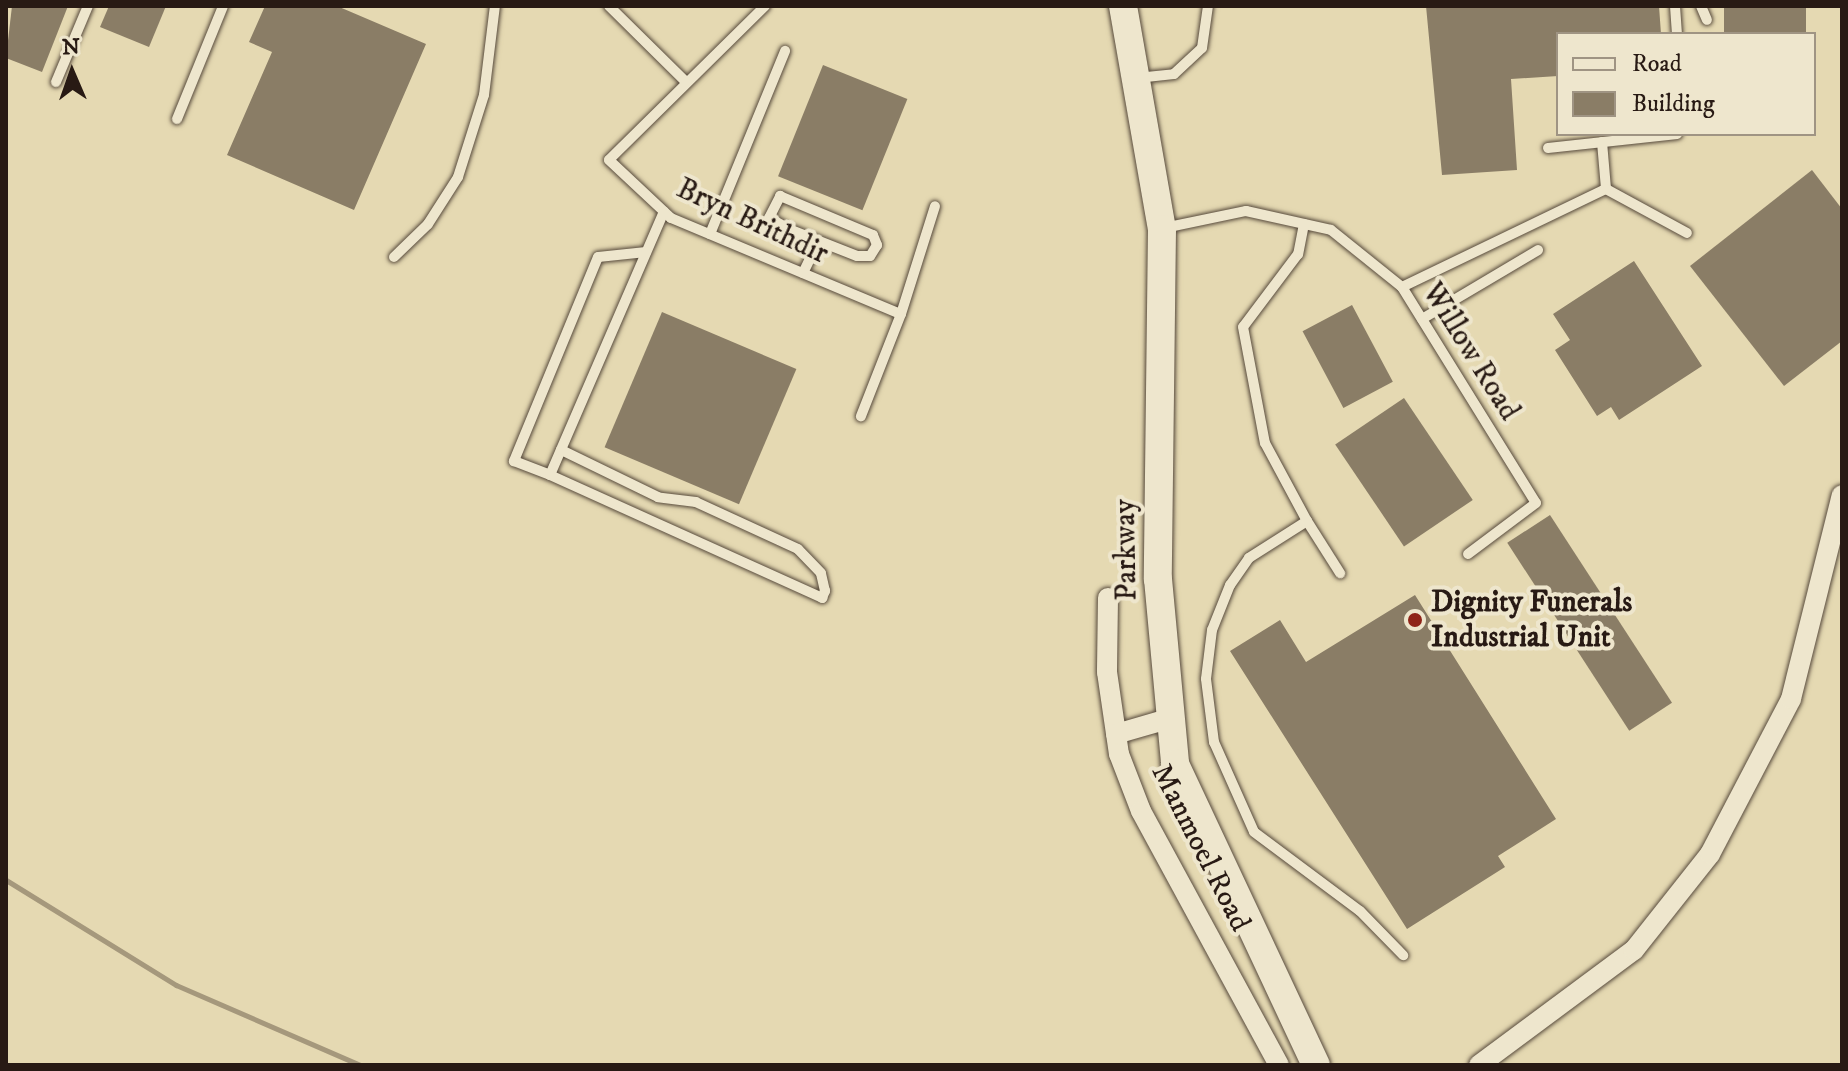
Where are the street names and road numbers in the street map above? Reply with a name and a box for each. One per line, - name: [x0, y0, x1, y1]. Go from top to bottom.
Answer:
- street label: Bryn Brithdir: [671, 171, 833, 273]
- street label: Willow Road: [1414, 277, 1526, 427]
- street label: Parkway: [1108, 499, 1146, 601]
- street label: Manmoel Road: [1142, 758, 1258, 938]

